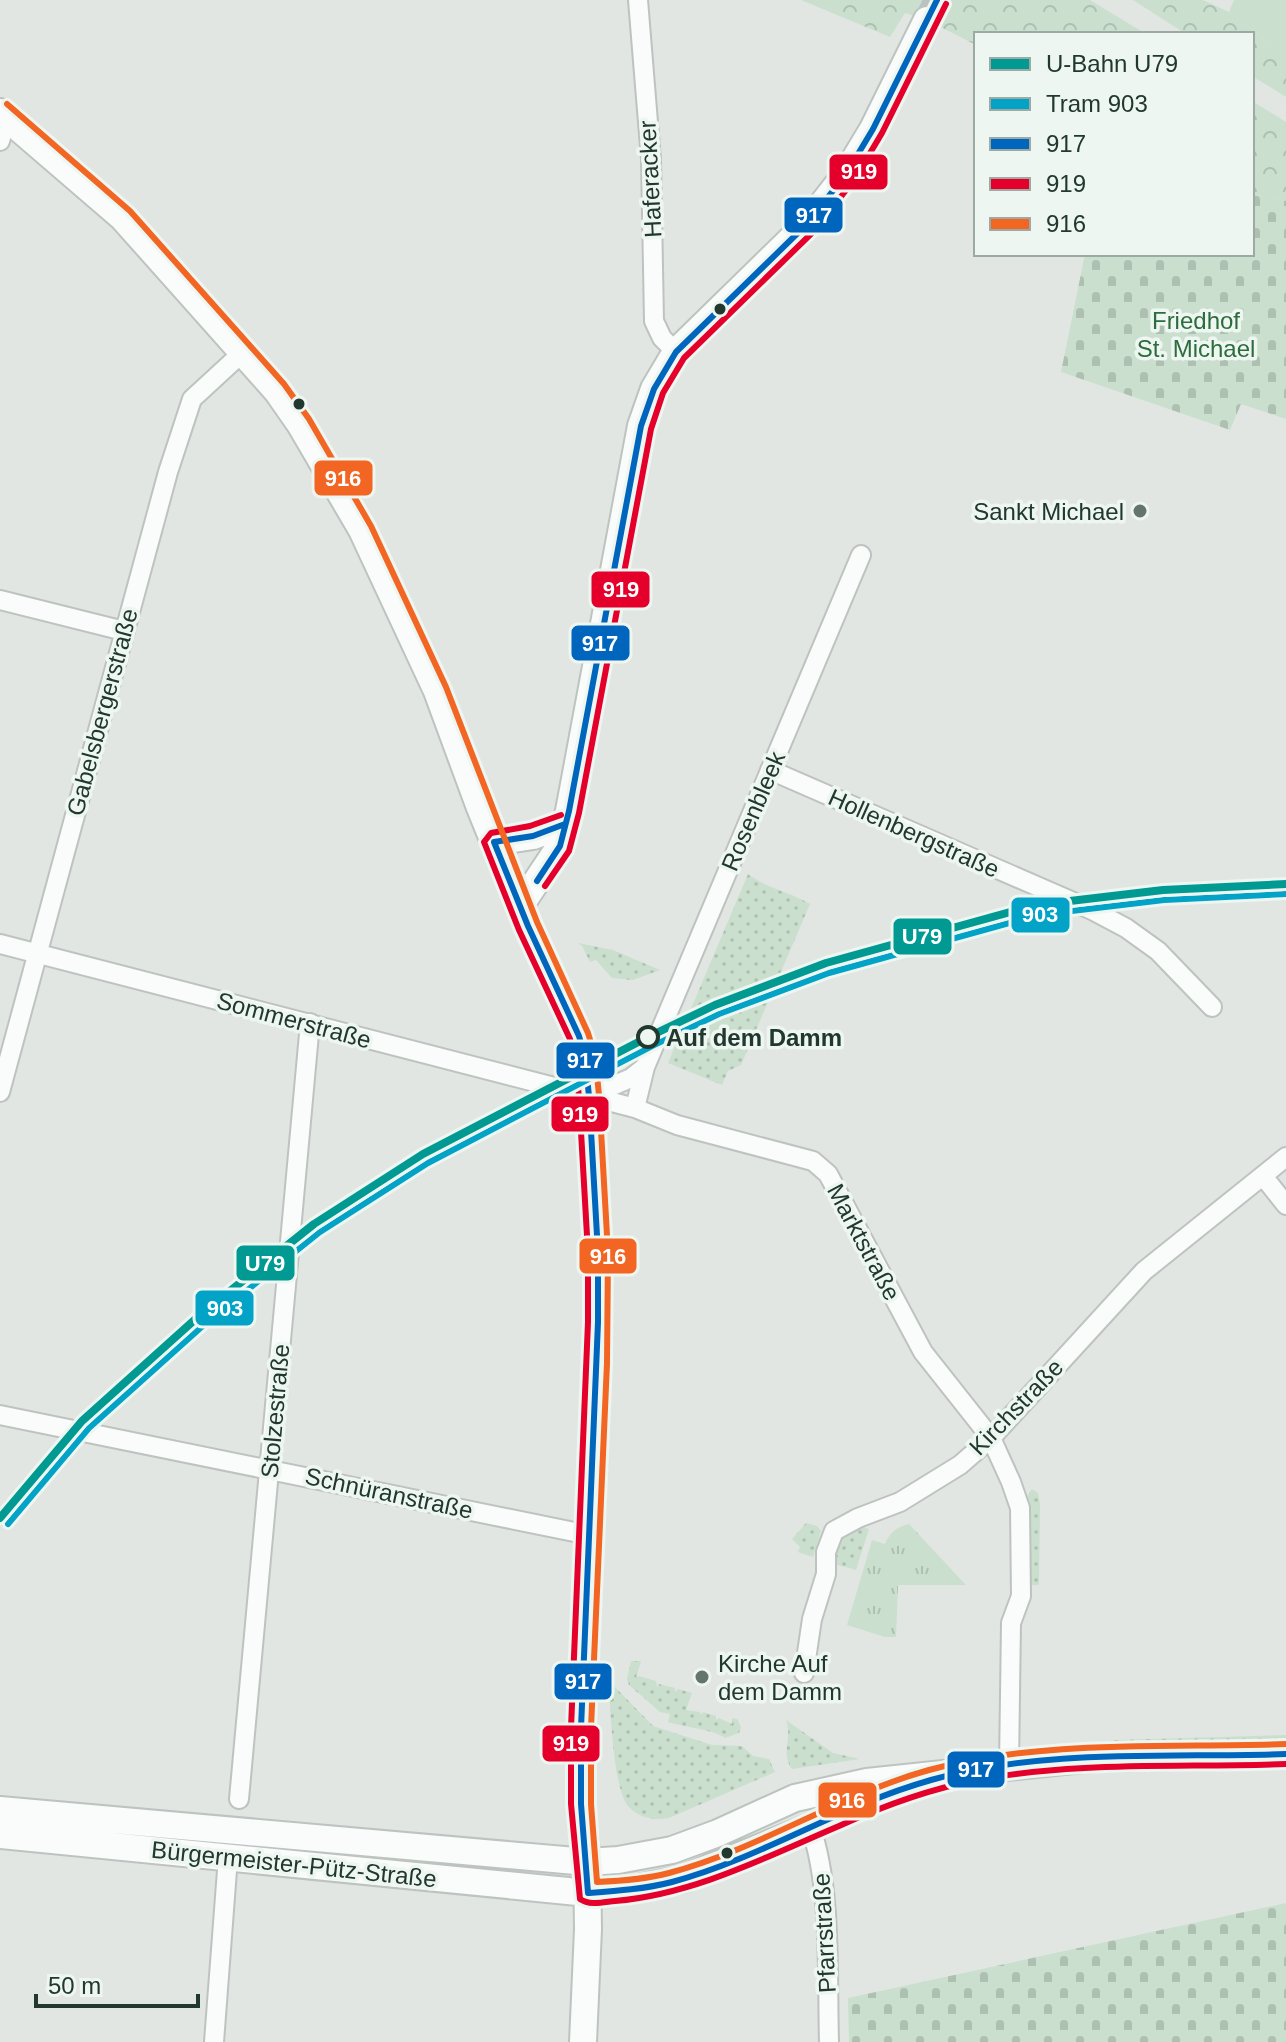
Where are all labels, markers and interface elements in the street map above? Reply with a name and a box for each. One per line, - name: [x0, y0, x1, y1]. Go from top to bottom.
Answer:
- legend: [974, 32, 1254, 256]
- text: U-Bahn U79: [1046, 50, 1178, 77]
- text: Tram 903: [1046, 90, 1148, 117]
- street label: Haferacker: [633, 120, 667, 238]
- text: 917: [1046, 130, 1086, 157]
- line badge: 919: [828, 153, 889, 191]
- text: 919: [841, 159, 877, 184]
- text: 919: [1046, 170, 1086, 197]
- line badge: 917: [783, 196, 844, 234]
- text: 917: [796, 203, 832, 228]
- text: 916: [1046, 210, 1086, 237]
- unlabelled marker: [712, 301, 728, 317]
- park label: Friedhof St. Michael: [1137, 307, 1255, 362]
- unlabelled marker: [291, 396, 307, 412]
- line badge: 916: [313, 459, 374, 497]
- text: 916: [325, 466, 361, 491]
- place label: Sankt Michael: [973, 498, 1124, 525]
- marker: Sankt Michael: [1131, 502, 1149, 520]
- line badge: 919: [590, 570, 651, 609]
- text: 919: [603, 577, 639, 602]
- street label: Gabelsbergerstraße: [61, 605, 143, 819]
- line badge: 917: [570, 624, 631, 662]
- text: 917: [582, 631, 618, 656]
- street label: Rosenbleek: [716, 746, 791, 875]
- street label: Hollenbergstraße: [824, 783, 1004, 883]
- line badge: 903: [1010, 896, 1071, 934]
- text: 903: [1022, 902, 1058, 927]
- line badge: U79: [892, 917, 953, 956]
- text: U79: [902, 924, 942, 949]
- street label: Sommerstraße: [214, 986, 374, 1054]
- place label: Auf dem Damm: [666, 1024, 842, 1051]
- marker: Auf dem Damm: [637, 1026, 659, 1048]
- line badge: 917: [555, 1041, 616, 1080]
- text: 917: [567, 1048, 603, 1073]
- line badge: 919: [550, 1095, 610, 1133]
- text: 919: [562, 1102, 598, 1127]
- street label: Marktstraße: [822, 1179, 906, 1305]
- line badge: 916: [578, 1237, 638, 1275]
- line badge: U79: [235, 1244, 296, 1282]
- text: 916: [590, 1244, 626, 1269]
- text: U79: [245, 1251, 285, 1276]
- line badge: 903: [194, 1289, 255, 1327]
- text: 903: [207, 1296, 243, 1321]
- street label: Stolzestraße: [256, 1343, 294, 1479]
- street label: Kirchstraße: [964, 1353, 1068, 1461]
- street label: Schnüranstraße: [303, 1462, 475, 1524]
- place label: Kirche Auf dem Damm: [718, 1650, 842, 1705]
- line badge: 917: [553, 1662, 613, 1701]
- marker: Kirche Auf dem Damm: [693, 1668, 711, 1686]
- text: 917: [565, 1669, 601, 1694]
- line badge: 919: [541, 1724, 601, 1763]
- text: 919: [553, 1731, 589, 1756]
- line badge: 917: [946, 1750, 1006, 1789]
- text: 917: [958, 1757, 994, 1782]
- line badge: 916: [817, 1781, 878, 1819]
- text: 916: [829, 1788, 865, 1813]
- street label: Bürgermeister-Pütz-Straße: [150, 1836, 438, 1892]
- unlabelled marker: [719, 1845, 735, 1861]
- street label: Pfarrstraße: [807, 1872, 841, 1994]
- scale bar: [36, 1958, 198, 2008]
- text: 50 m: [48, 1972, 101, 1999]

